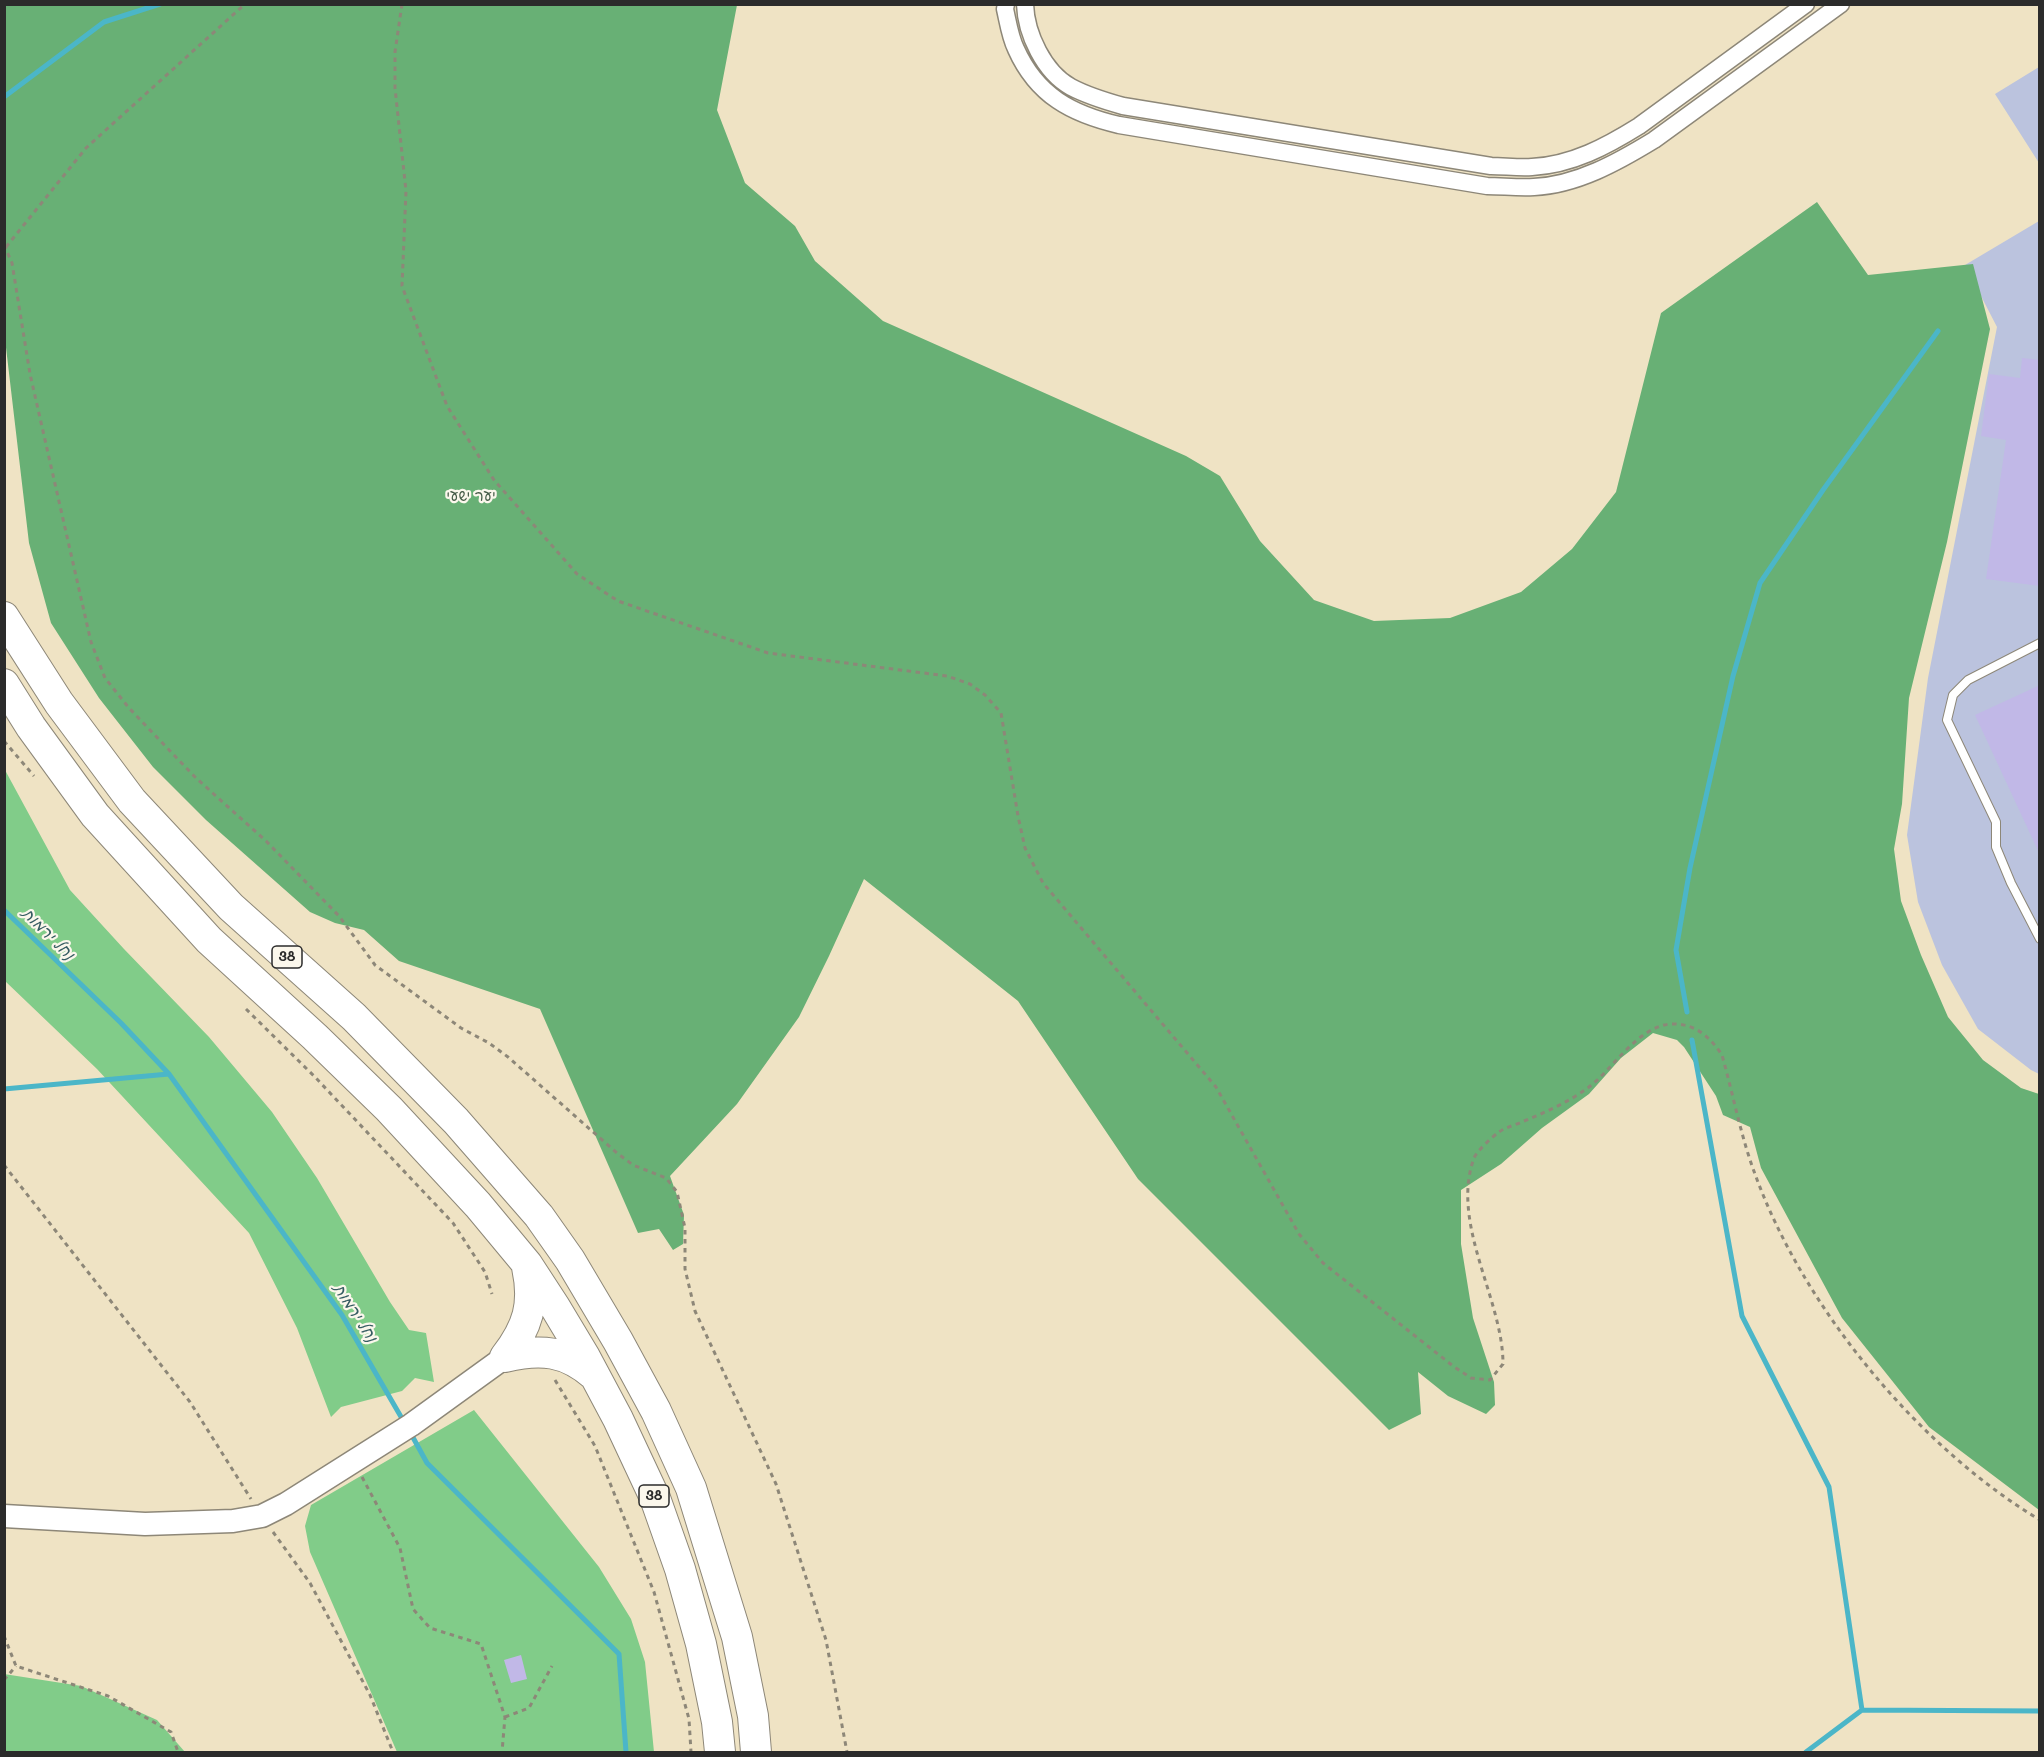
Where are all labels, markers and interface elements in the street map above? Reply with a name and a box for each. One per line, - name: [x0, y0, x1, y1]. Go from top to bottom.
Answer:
- park label: יער ישעי: [446, 487, 496, 505]
- water label: נחל ירמות: [18, 904, 78, 964]
- road number: 38: [272, 946, 302, 968]
- water label: נחל ירמות: [329, 1280, 381, 1346]
- road number: 38: [639, 1485, 669, 1507]

